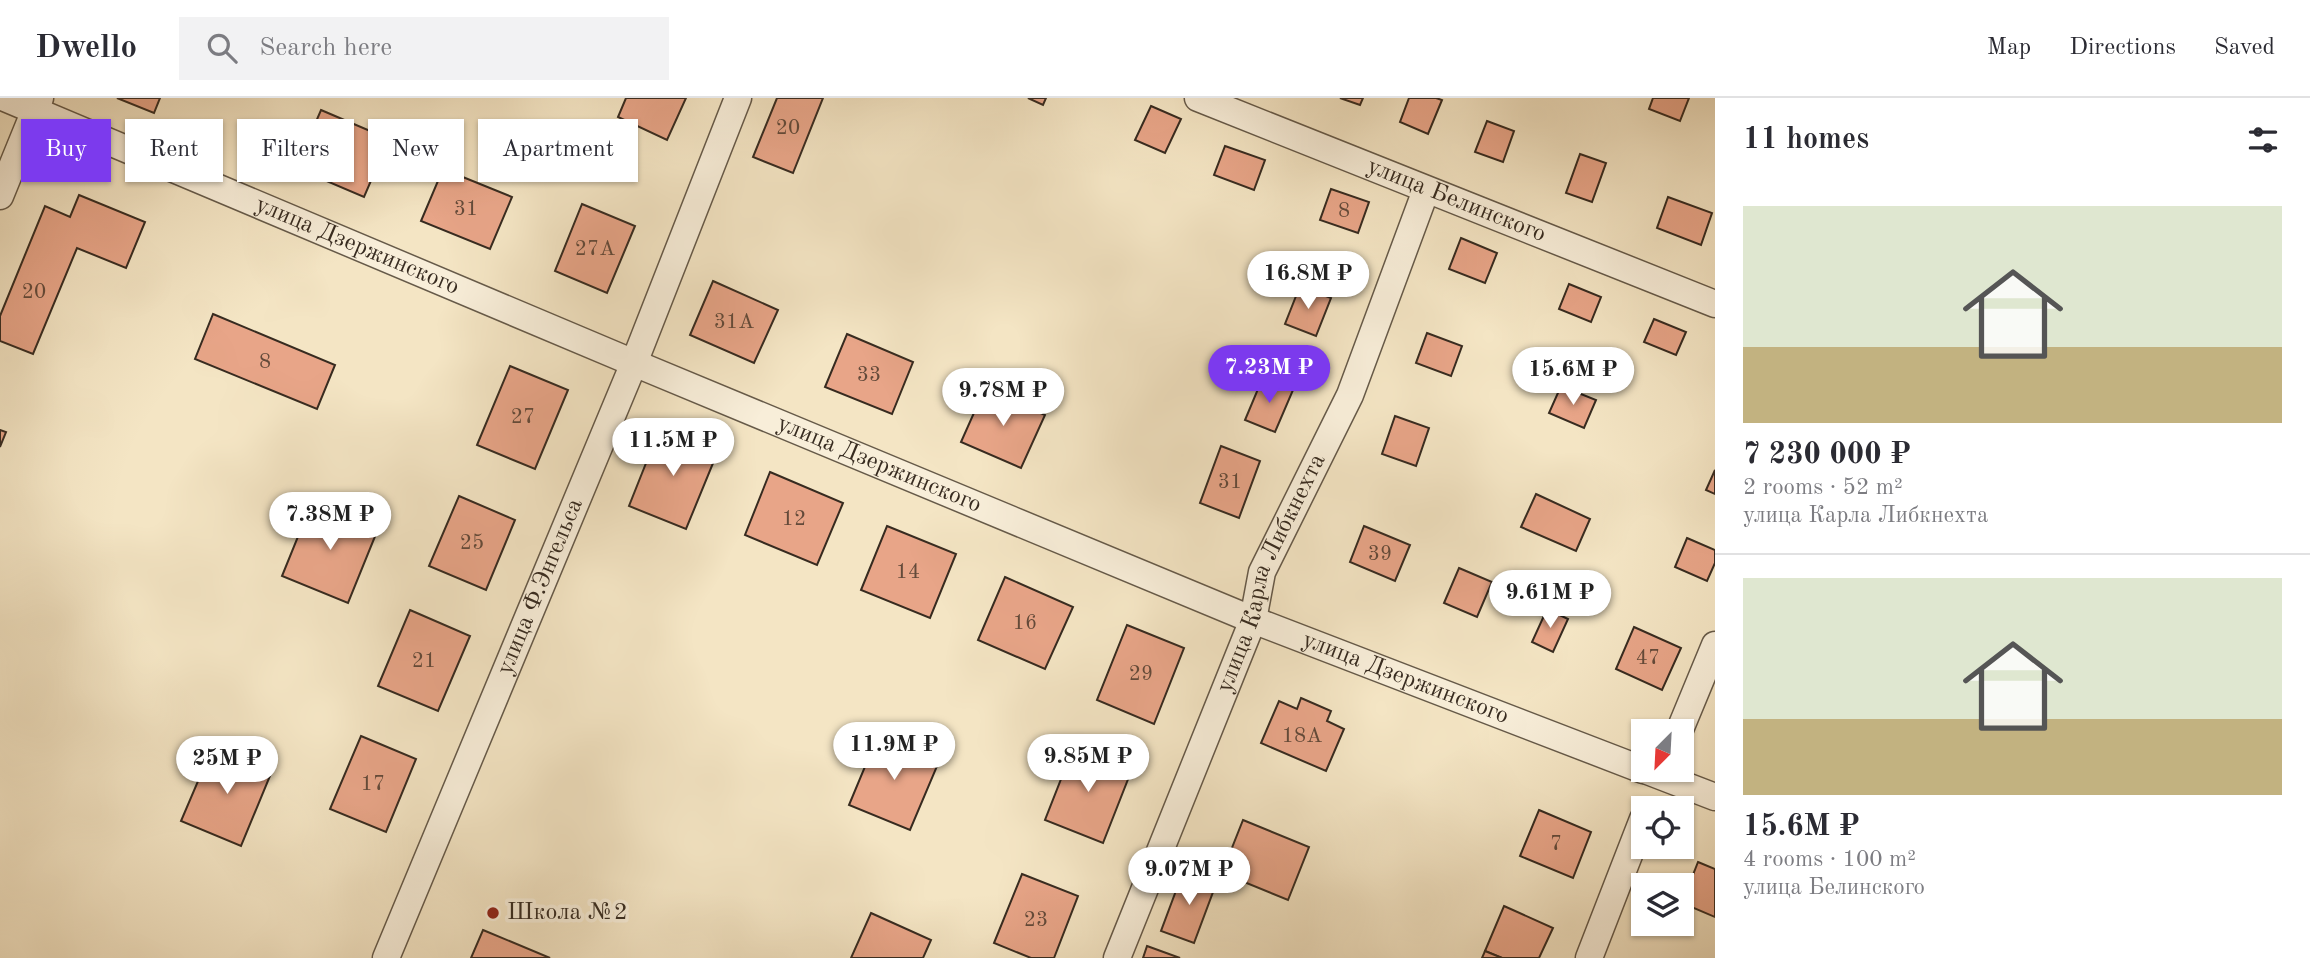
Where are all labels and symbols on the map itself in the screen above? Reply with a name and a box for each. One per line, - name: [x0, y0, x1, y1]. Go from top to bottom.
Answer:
- house number: 20: [776, 118, 800, 139]
- street label: улица Белинского: [1364, 155, 1549, 247]
- street label: улица Дзержинского: [252, 193, 462, 300]
- house number: 31: [454, 199, 478, 220]
- house number: 8: [1338, 201, 1350, 222]
- house number: 27А: [575, 239, 615, 260]
- pin: 16.8M ₽: [1243, 252, 1373, 311]
- house number: 20: [22, 282, 46, 303]
- house number: 31А: [714, 312, 754, 333]
- pin: 7.23M ₽: [1204, 345, 1334, 405]
- pin: 15.6M ₽: [1508, 348, 1638, 407]
- house number: 8: [259, 352, 271, 373]
- house number: 33: [857, 365, 881, 386]
- pin: 9.78M ₽: [938, 368, 1068, 428]
- house number: 27: [511, 407, 535, 428]
- street label: улица Дзержинского: [774, 412, 985, 518]
- pin: 11.5M ₽: [608, 418, 738, 478]
- street label: улица Карла Либкнехта: [1213, 450, 1331, 696]
- house number: 31: [1218, 472, 1242, 493]
- pin: 7.38M ₽: [265, 492, 395, 552]
- street label: улица Ф.Энгельса: [493, 495, 588, 678]
- house number: 12: [782, 509, 806, 530]
- house number: 25: [460, 533, 484, 554]
- house number: 39: [1368, 544, 1392, 565]
- house number: 14: [896, 562, 920, 583]
- pin: 9.61M ₽: [1485, 570, 1615, 630]
- house number: 16: [1013, 613, 1037, 634]
- street label: улица Дзержинского: [1299, 628, 1512, 729]
- house number: 47: [1636, 648, 1660, 669]
- house number: 21: [412, 651, 436, 672]
- house number: 29: [1129, 664, 1153, 685]
- north arrow: [1631, 719, 1694, 782]
- pin: 11.9M ₽: [829, 722, 959, 782]
- house number: 18А: [1282, 726, 1322, 747]
- pin: 9.85M ₽: [1023, 734, 1153, 794]
- pin: 25M ₽: [178, 736, 276, 796]
- house number: 17: [361, 774, 385, 795]
- house number: 7: [1550, 834, 1562, 855]
- pin: 9.07M ₽: [1124, 848, 1254, 907]
- place label: Школа №2: [507, 901, 628, 925]
- marker: Школа №2: [485, 905, 501, 921]
- house number: 23: [1024, 910, 1048, 931]

